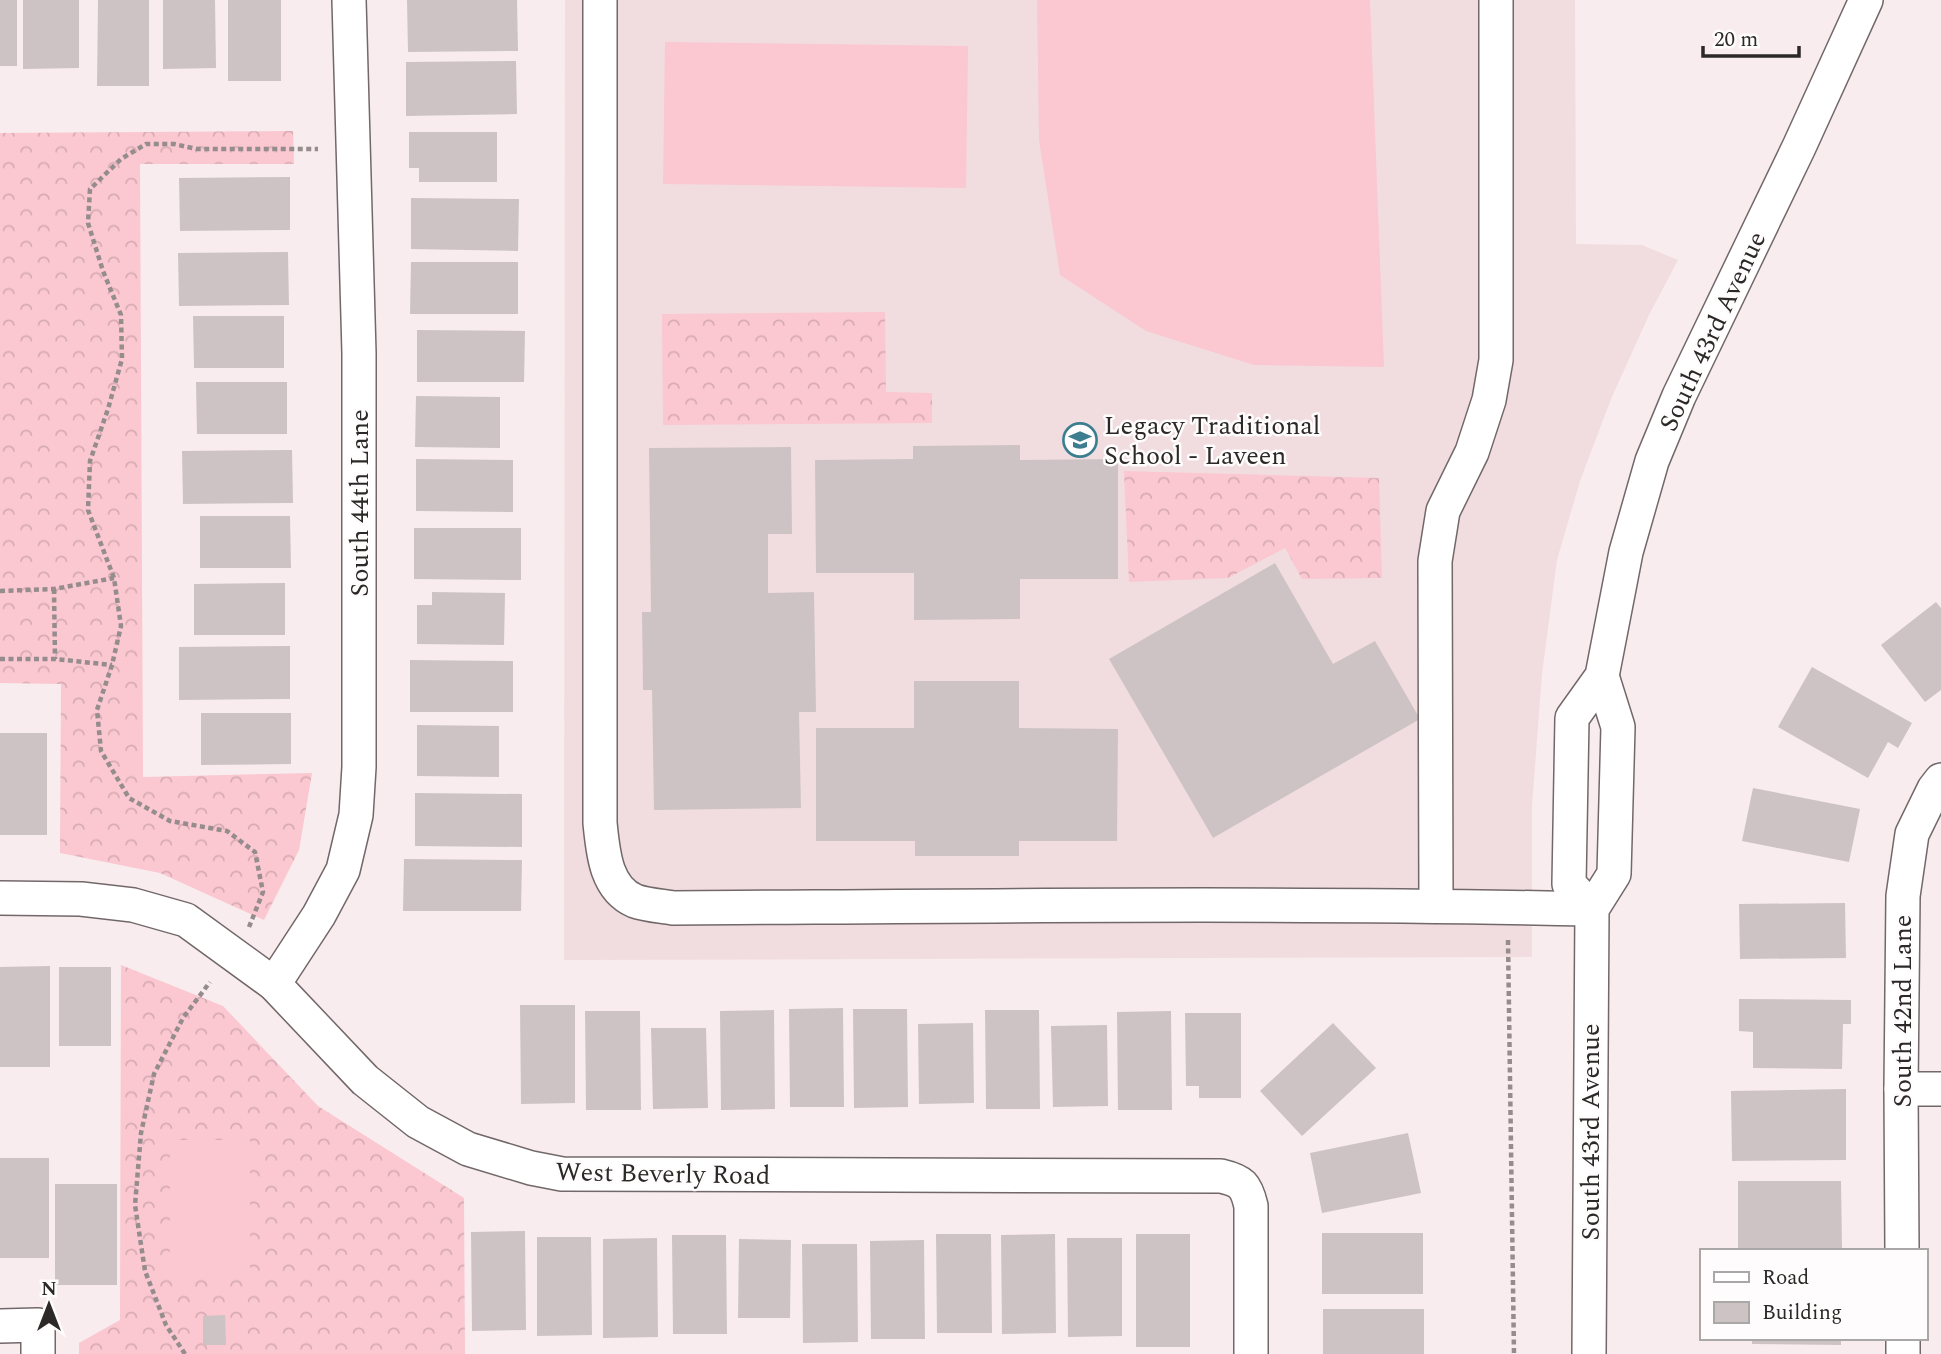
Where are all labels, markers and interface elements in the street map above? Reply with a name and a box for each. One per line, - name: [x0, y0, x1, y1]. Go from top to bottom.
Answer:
- scale bar: [1703, 14, 1799, 58]
- text: 20 m: [1714, 24, 1758, 56]
- street label: South 43rd Avenue: [1649, 225, 1777, 438]
- place label: Legacy Traditional School - Laveen: [1104, 406, 1320, 476]
- street label: South 44th Lane: [340, 409, 380, 597]
- school or university icon: Legacy Traditional School - Laveen: [1061, 421, 1099, 459]
- street label: South 42nd Lane: [1883, 915, 1923, 1107]
- street label: South 43rd Avenue: [1571, 1024, 1611, 1240]
- street label: West Beverly Road: [555, 1152, 771, 1196]
- legend: [1700, 1249, 1927, 1340]
- text: Road: [1762, 1262, 1809, 1294]
- north arrow: [14, 1270, 84, 1340]
- text: N: [41, 1275, 57, 1304]
- text: Building: [1762, 1297, 1842, 1329]

